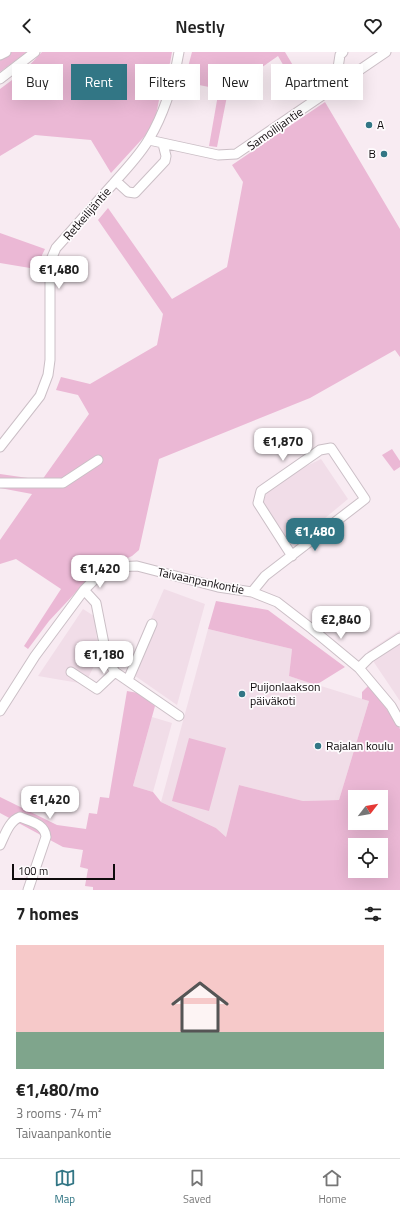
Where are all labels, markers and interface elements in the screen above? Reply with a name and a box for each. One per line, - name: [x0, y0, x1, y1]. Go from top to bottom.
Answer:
- text: Nestly: [175, 13, 225, 40]
- icon: back: [16, 15, 38, 37]
- icon: heart: [362, 15, 384, 37]
- chip: Buy: [12, 64, 63, 100]
- chip: Rent: [71, 64, 127, 100]
- chip: Filters: [135, 64, 200, 100]
- chip: New: [208, 64, 263, 100]
- chip: Apartment: [271, 64, 363, 100]
- street label: Samoilijantie: [243, 102, 307, 155]
- place label: A: [377, 115, 384, 134]
- marker: A: [364, 120, 374, 130]
- place label: B: [369, 144, 376, 163]
- marker: B: [379, 149, 389, 159]
- street label: Retkeilijäntie: [58, 183, 115, 244]
- pin: €1,480: [26, 256, 92, 290]
- text: €1,480: [39, 259, 79, 279]
- pin: €1,870: [250, 428, 316, 462]
- text: €1,870: [263, 431, 303, 451]
- pin: €1,480: [282, 518, 348, 552]
- text: €1,480: [295, 521, 335, 541]
- pin: €1,420: [67, 555, 133, 589]
- text: €1,420: [80, 558, 120, 578]
- street label: Taivaanpankontie: [156, 562, 246, 599]
- pin: €2,840: [308, 606, 374, 640]
- text: €2,840: [321, 609, 361, 629]
- pin: €1,180: [71, 641, 137, 675]
- text: €1,180: [84, 644, 124, 664]
- place label: Puijonlaakson päiväkoti: [250, 677, 320, 710]
- marker: Puijonlaakson päiväkoti: [237, 689, 247, 699]
- place label: Rajalan koulu: [326, 736, 393, 755]
- marker: Rajalan koulu: [313, 741, 323, 751]
- pin: €1,420: [17, 786, 83, 820]
- text: €1,420: [30, 789, 70, 809]
- north arrow: [348, 790, 388, 830]
- map controls: [348, 790, 388, 878]
- button: locate: [348, 838, 388, 878]
- scale bar: [12, 862, 115, 881]
- text: 100 m: [18, 863, 48, 879]
- text: 7 homes: [16, 901, 79, 927]
- icon: filters: [362, 903, 384, 925]
- icon: home: [164, 971, 236, 1043]
- text: €1,480/mo: [16, 1077, 99, 1103]
- text: 3 rooms · 74 m²: [16, 1103, 102, 1123]
- text: Taivaanpankontie: [16, 1123, 111, 1143]
- tab: Map: [54, 1167, 76, 1207]
- tab: Saved: [183, 1167, 211, 1207]
- tab: Home: [318, 1167, 346, 1207]

